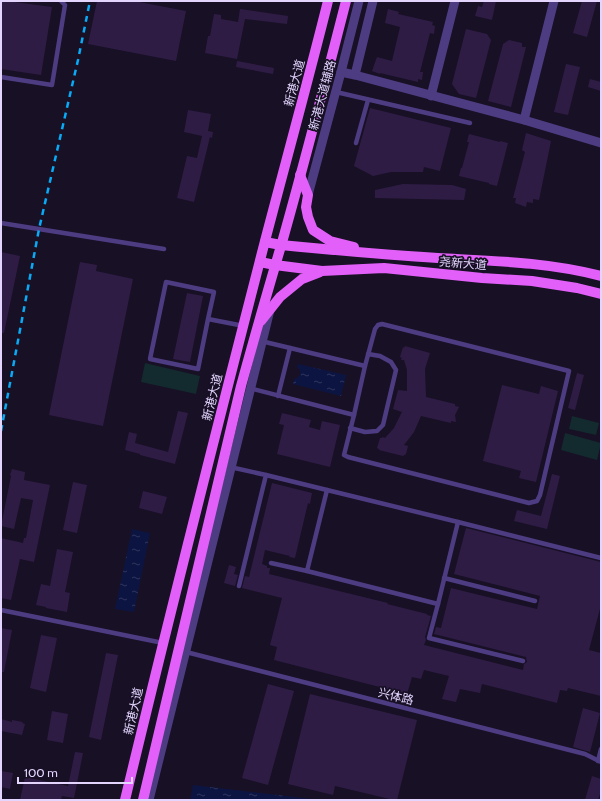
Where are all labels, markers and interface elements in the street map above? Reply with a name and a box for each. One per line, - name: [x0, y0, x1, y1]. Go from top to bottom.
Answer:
- street label: 新港大道: [281, 58, 307, 108]
- street label: 新港大道辅路: [305, 58, 339, 132]
- street label: 尧新大道: [438, 253, 488, 273]
- street label: 新港大道: [199, 372, 225, 422]
- street label: 兴体路: [377, 684, 415, 708]
- street label: 新港大道: [120, 686, 146, 736]
- scale bar: [18, 759, 132, 785]
- text: 100 m: [24, 765, 58, 780]

